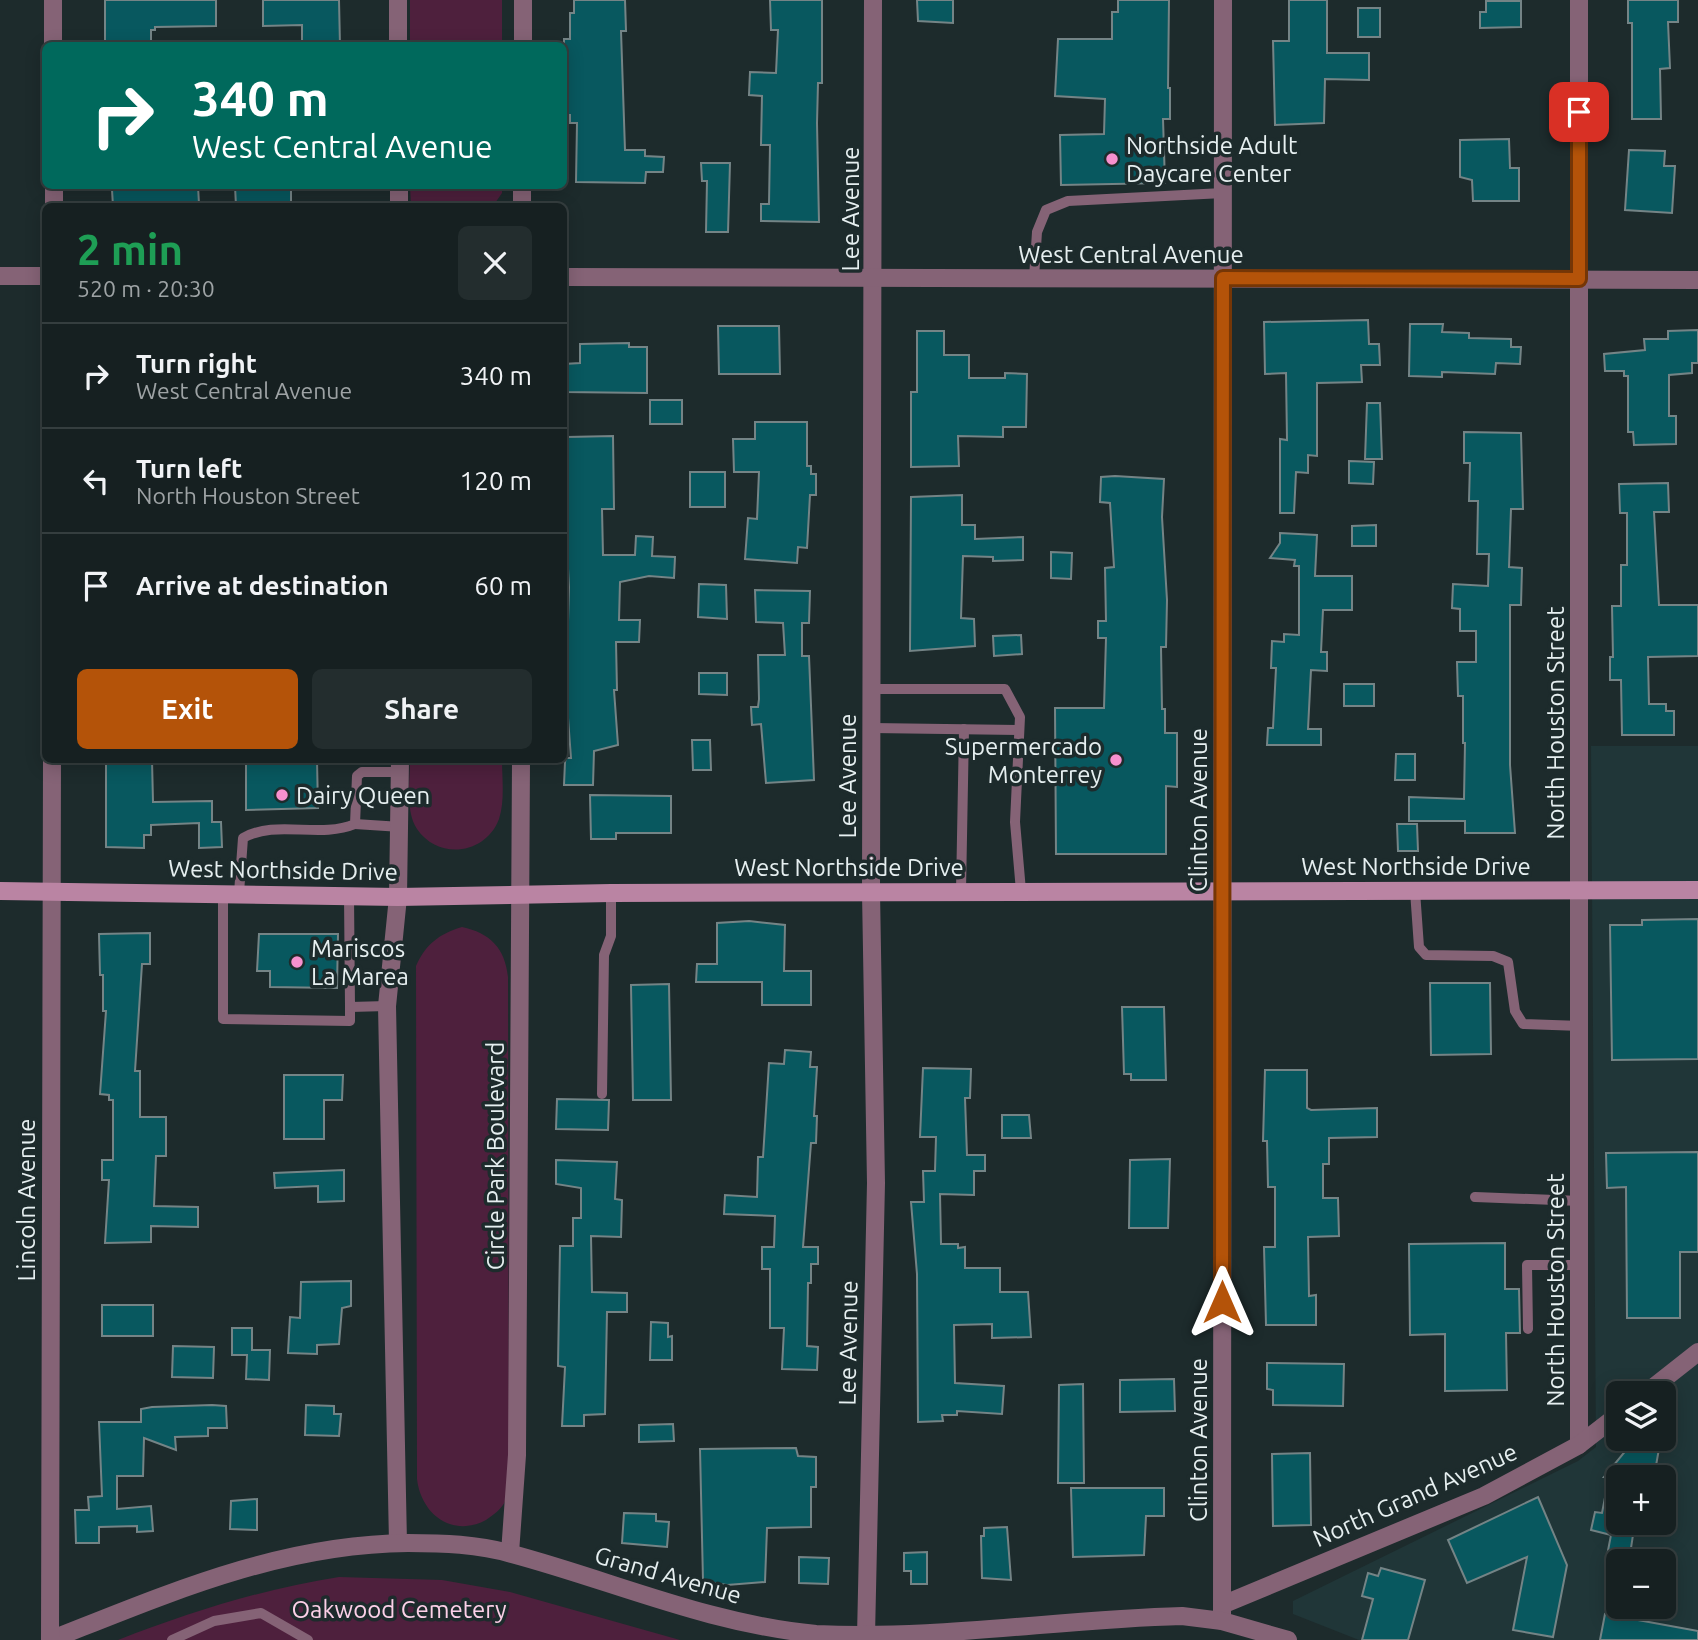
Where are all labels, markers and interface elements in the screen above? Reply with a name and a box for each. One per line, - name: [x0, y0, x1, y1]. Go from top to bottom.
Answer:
- icon: right: [77, 70, 168, 161]
- text: 340 m: [192, 70, 329, 125]
- pin: [1549, 82, 1609, 142]
- icon: arrive: [1560, 93, 1598, 131]
- text: West Central Avenue: [192, 128, 493, 164]
- place label: Northside Adult Daycare Center: [1126, 132, 1298, 187]
- street label: Lee Avenue: [837, 146, 864, 272]
- marker: Northside Adult Daycare Center: [1104, 151, 1120, 167]
- text: 2 min: [77, 226, 183, 273]
- button: close: [458, 226, 532, 300]
- street label: West Central Avenue: [1018, 241, 1244, 268]
- text: 520 m · 20:30: [77, 276, 215, 301]
- text: Turn right: [136, 349, 257, 378]
- icon: right: [77, 357, 115, 395]
- text: 340 m: [460, 361, 532, 390]
- text: West Central Avenue: [136, 378, 352, 403]
- text: Turn left: [136, 454, 242, 483]
- icon: left: [77, 462, 115, 500]
- text: 120 m: [460, 466, 532, 495]
- text: North Houston Street: [136, 483, 360, 508]
- icon: arrive: [77, 567, 115, 605]
- text: Arrive at destination: [136, 571, 389, 600]
- text: 60 m: [474, 571, 532, 600]
- street label: North Houston Street: [1542, 606, 1569, 840]
- button: Exit: [77, 669, 298, 749]
- button: Share: [312, 669, 532, 749]
- street label: Lee Avenue: [834, 713, 861, 839]
- street label: Clinton Avenue: [1185, 728, 1212, 892]
- place label: Supermercado Monterrey: [945, 733, 1102, 788]
- marker: Supermercado Monterrey: [1108, 752, 1124, 768]
- place label: Dairy Queen: [296, 782, 430, 809]
- marker: Dairy Queen: [274, 787, 290, 803]
- street label: West Northside Drive: [1301, 853, 1531, 880]
- street label: West Northside Drive: [168, 854, 398, 886]
- street label: West Northside Drive: [734, 854, 964, 881]
- place label: Mariscos La Marea: [311, 935, 409, 990]
- marker: Mariscos La Marea: [289, 954, 305, 970]
- street label: Circle Park Boulevard: [482, 1042, 509, 1270]
- street label: Lincoln Avenue: [13, 1118, 40, 1282]
- street label: North Houston Street: [1542, 1173, 1569, 1407]
- position arrow: [1185, 1265, 1259, 1339]
- street label: Lee Avenue: [833, 1280, 863, 1406]
- street label: Clinton Avenue: [1185, 1358, 1212, 1522]
- map controls: [1606, 1381, 1676, 1619]
- button: layers: [1606, 1381, 1676, 1451]
- street label: North Grand Avenue: [1309, 1438, 1521, 1552]
- button: +: [1606, 1465, 1676, 1535]
- street label: Grand Avenue: [592, 1541, 744, 1609]
- button: −: [1606, 1549, 1676, 1619]
- park label: Oakwood Cemetery: [291, 1596, 507, 1623]

